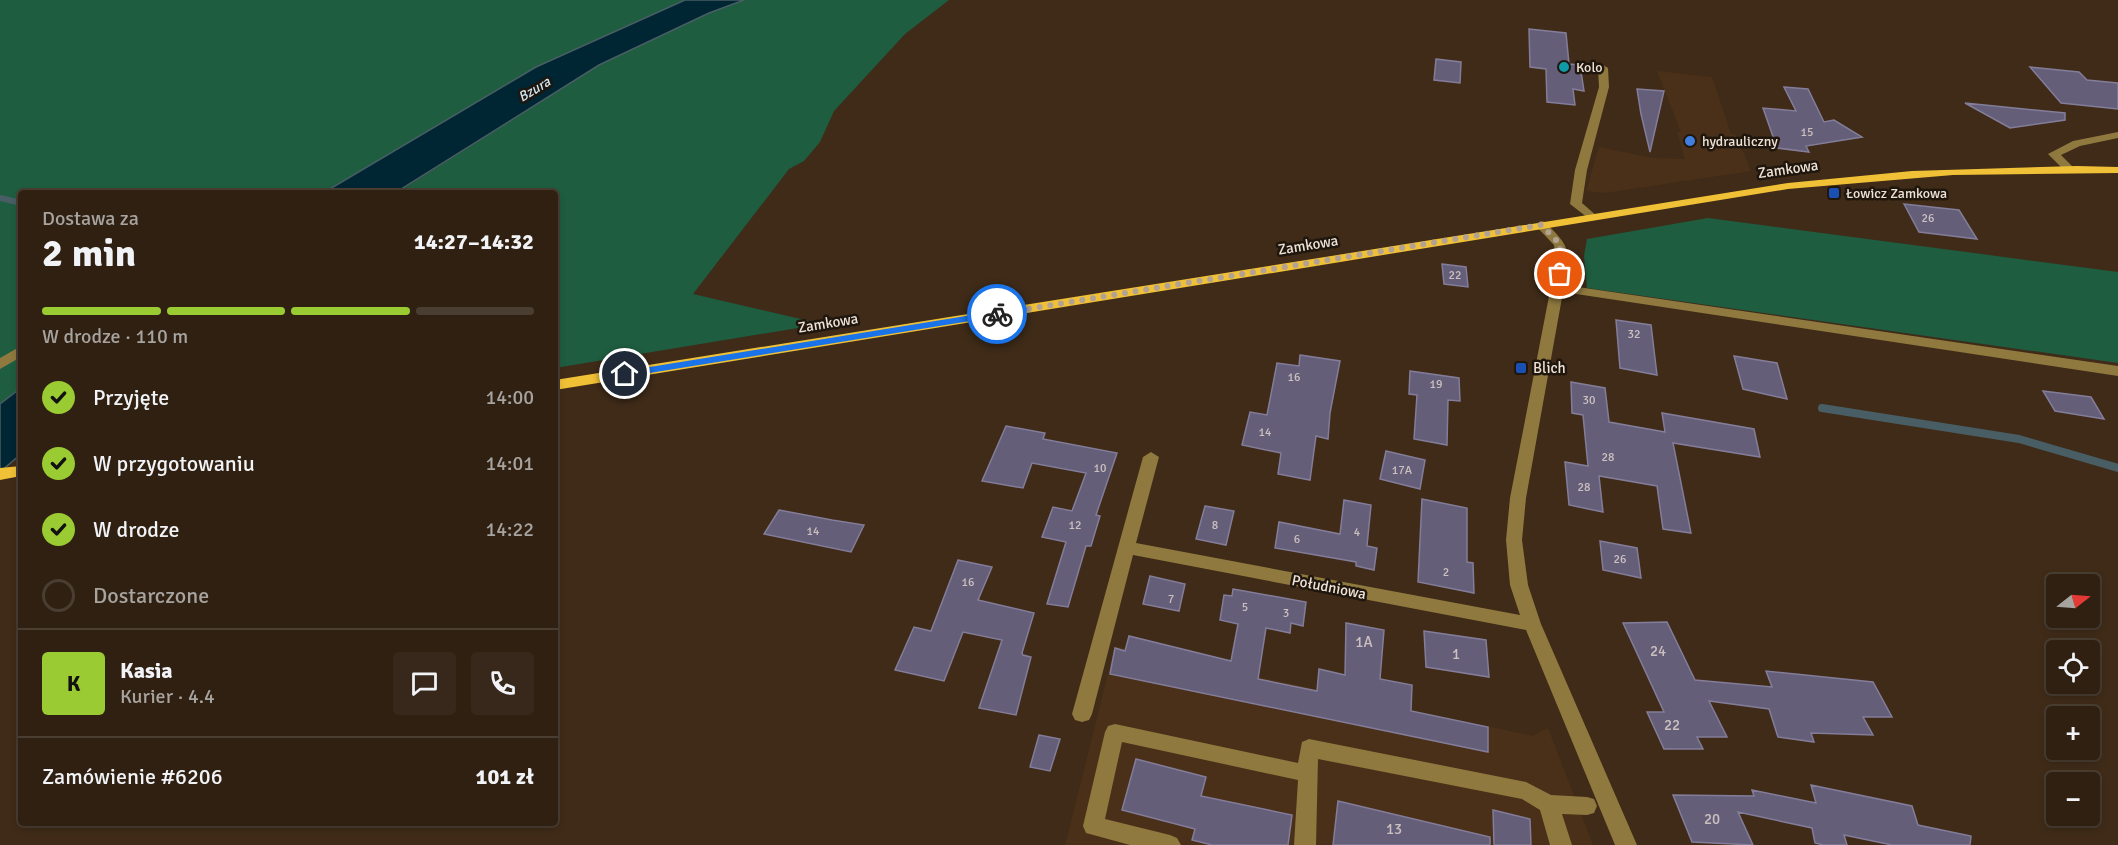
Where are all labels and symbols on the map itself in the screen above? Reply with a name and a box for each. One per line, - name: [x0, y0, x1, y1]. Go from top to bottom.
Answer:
- place label: Kolo: [1576, 59, 1603, 76]
- marker: Kolo: [1557, 60, 1571, 74]
- water label: Bzura: [515, 73, 554, 106]
- house number: 15: [1801, 125, 1813, 140]
- place label: hydrauliczny: [1702, 133, 1778, 150]
- marker: hydrauliczny: [1683, 134, 1697, 148]
- street label: Zamkowa: [1757, 156, 1819, 182]
- place label: Łowicz Zamkowa: [1846, 185, 1947, 202]
- marker: Łowicz Zamkowa: [1827, 186, 1841, 200]
- house number: 26: [1922, 211, 1934, 226]
- street label: Zamkowa: [1276, 231, 1340, 259]
- pin: [1534, 248, 1585, 299]
- house number: 22: [1449, 268, 1461, 283]
- courier: [967, 284, 1027, 344]
- street label: Zamkowa: [796, 309, 860, 337]
- house number: 32: [1628, 327, 1640, 342]
- pin: [599, 348, 650, 399]
- place label: Blich: [1533, 359, 1566, 377]
- marker: Blich: [1514, 361, 1528, 375]
- house number: 16: [1288, 370, 1300, 385]
- house number: 19: [1430, 377, 1442, 392]
- house number: 30: [1583, 393, 1595, 408]
- house number: 14: [1259, 425, 1272, 440]
- house number: 28: [1602, 450, 1614, 465]
- house number: 10: [1094, 461, 1106, 476]
- house number: 17A: [1392, 463, 1413, 478]
- house number: 28: [1578, 480, 1590, 495]
- house number: 12: [1069, 518, 1081, 533]
- house number: 8: [1212, 518, 1218, 533]
- house number: 14: [807, 524, 820, 539]
- house number: 4: [1354, 525, 1361, 540]
- house number: 6: [1294, 532, 1300, 547]
- house number: 26: [1614, 552, 1626, 567]
- house number: 2: [1443, 565, 1449, 580]
- street label: Południowa: [1290, 571, 1368, 603]
- north arrow: [2046, 574, 2100, 628]
- house number: 16: [962, 575, 974, 590]
- house number: 7: [1168, 592, 1174, 607]
- house number: 5: [1242, 600, 1248, 615]
- house number: 3: [1283, 606, 1289, 621]
- house number: 1A: [1355, 633, 1373, 651]
- house number: 24: [1650, 642, 1666, 660]
- house number: 1: [1452, 645, 1460, 663]
- house number: 22: [1664, 716, 1680, 734]
- house number: 20: [1704, 810, 1720, 828]
- house number: 13: [1386, 820, 1402, 838]

